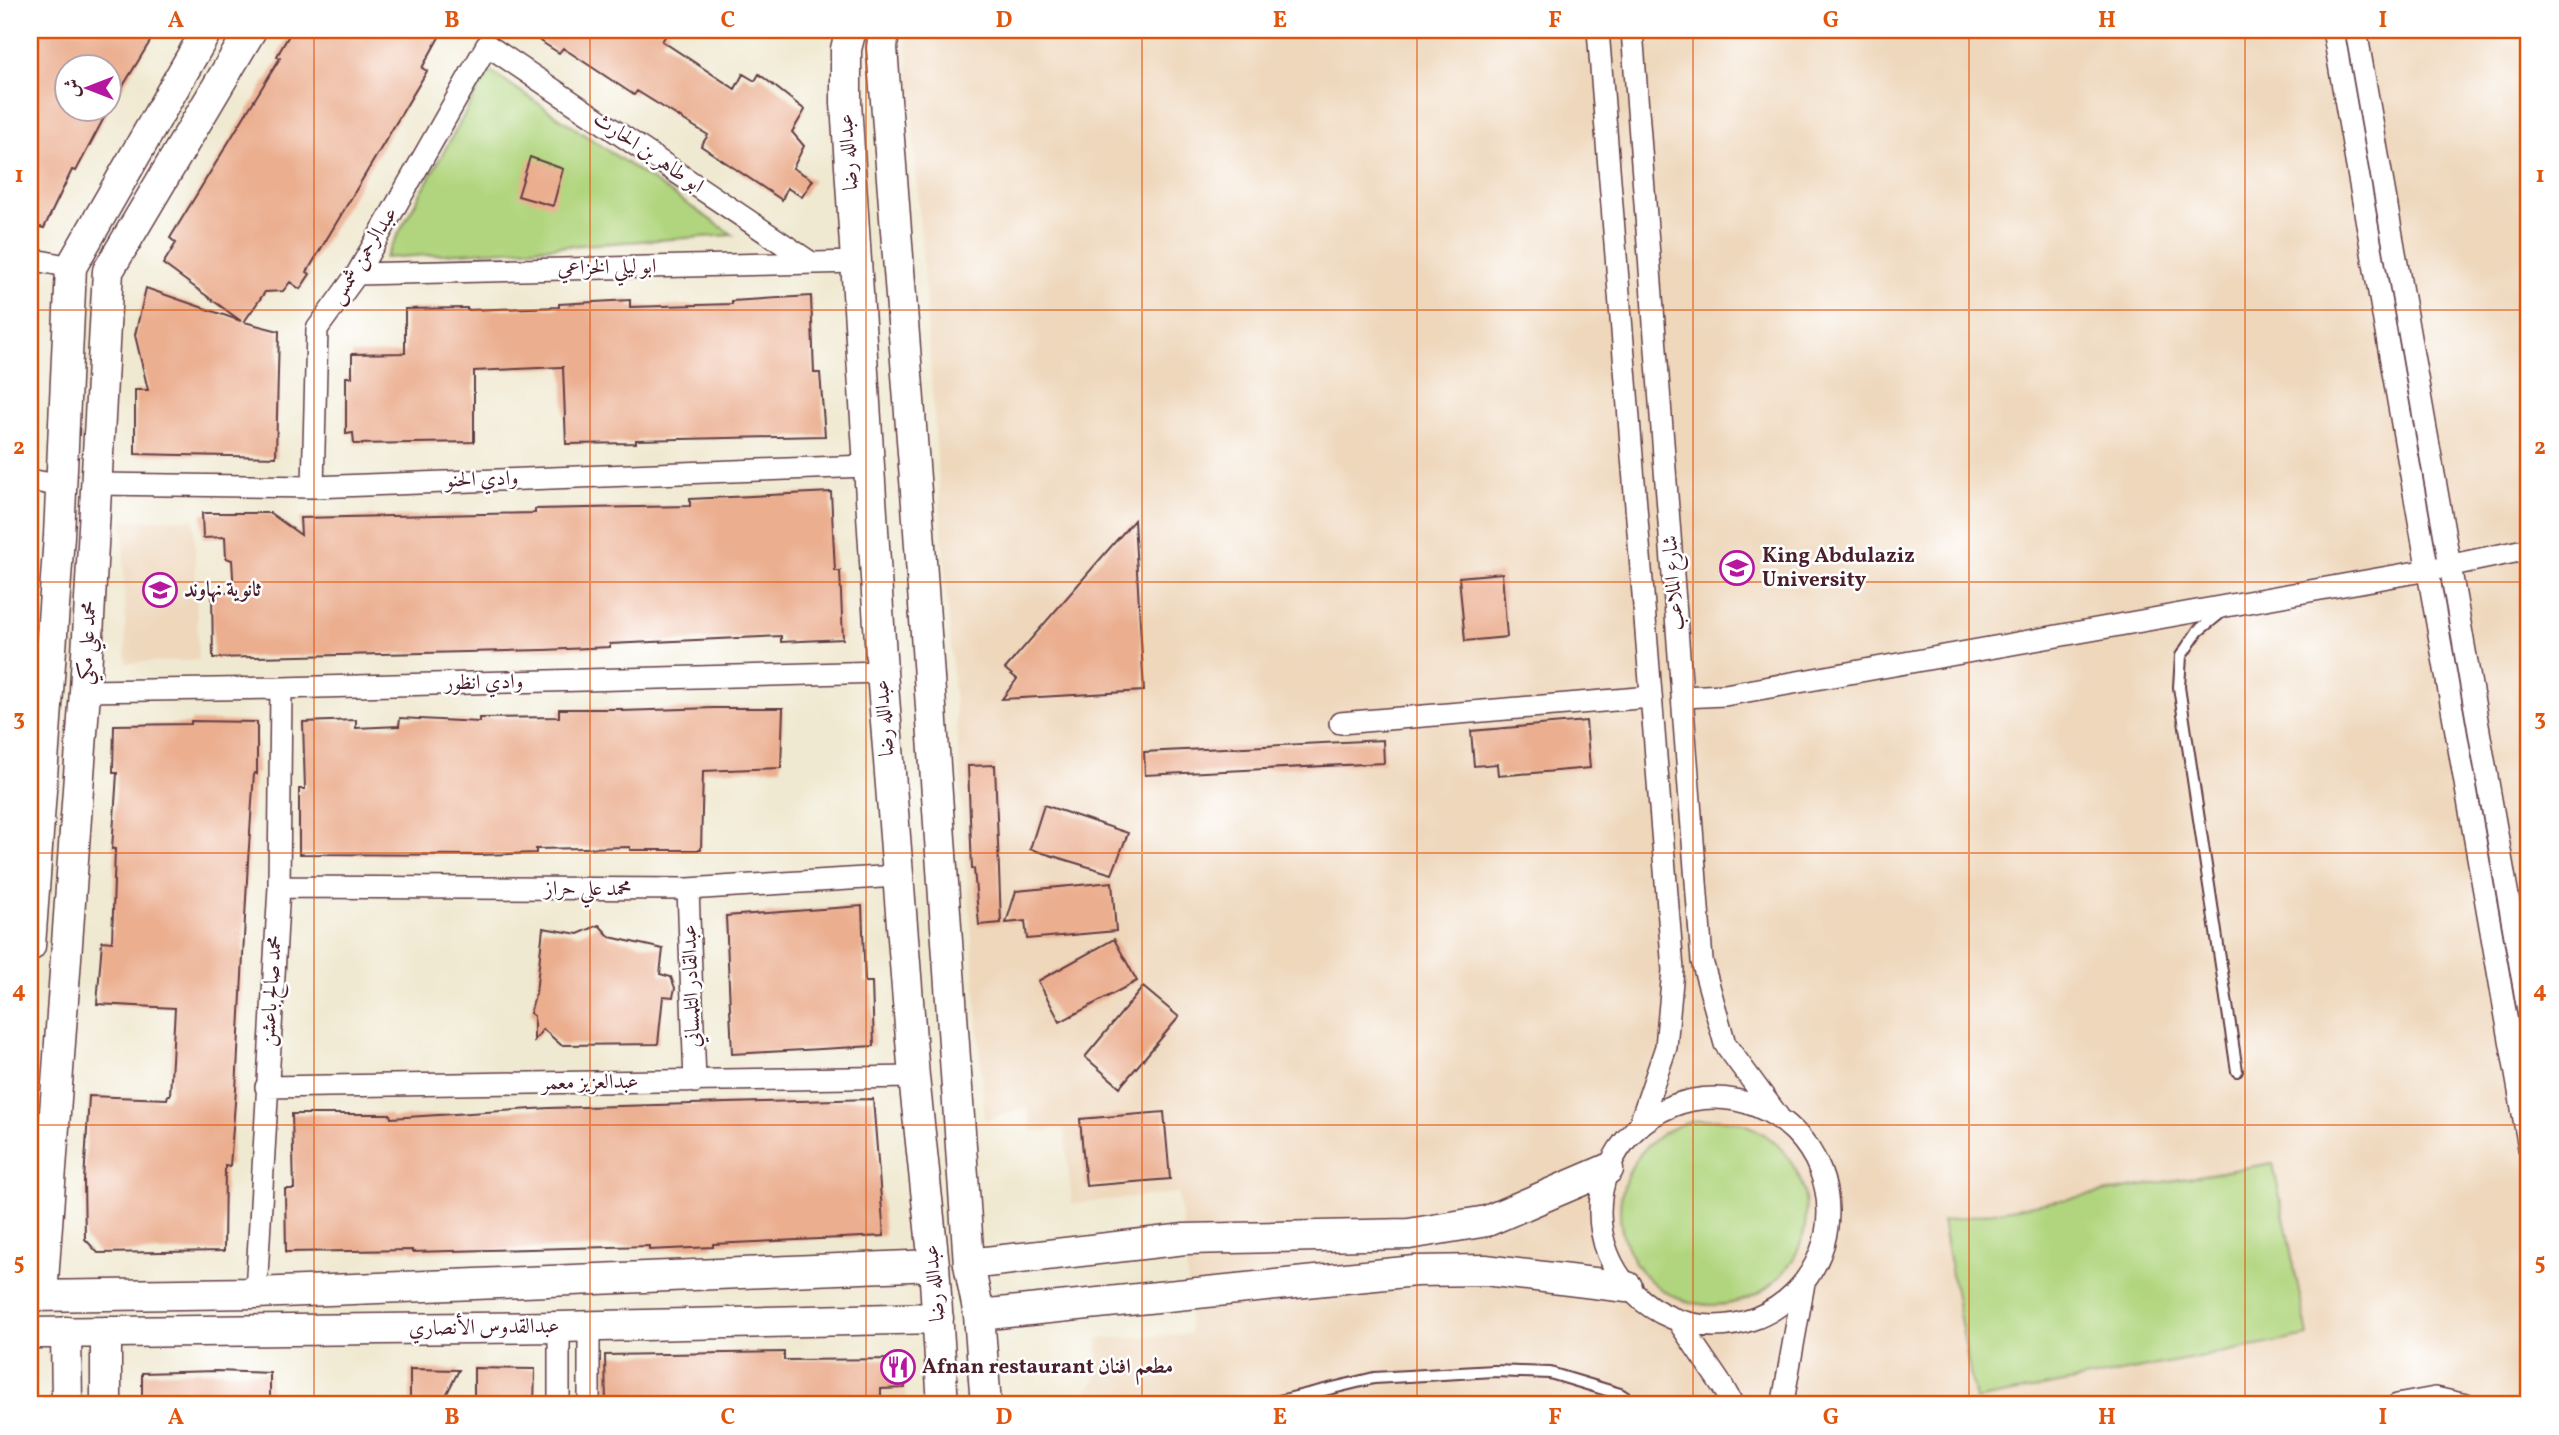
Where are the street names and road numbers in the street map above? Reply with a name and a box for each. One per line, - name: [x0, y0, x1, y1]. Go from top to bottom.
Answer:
- street label: ابو طاهر بن الحارث: [587, 105, 709, 201]
- street label: عبدالله رضا: [832, 113, 866, 191]
- street label: عبدالرحمن شمس: [323, 202, 405, 310]
- street label: ابو ليلي الخزاعي: [557, 253, 657, 287]
- street label: وادي الحنو: [443, 464, 519, 496]
- street label: شارع الملاعب: [1656, 534, 1694, 632]
- street label: محمد علي مكي: [71, 600, 109, 686]
- street label: وادي انظور: [443, 668, 523, 698]
- street label: عبدالله رضا: [868, 679, 902, 757]
- street label: محمد علي حراز: [542, 875, 632, 908]
- street label: عبدالقادر التلمساني: [675, 924, 710, 1048]
- street label: محمد صالح باعشن: [254, 934, 292, 1048]
- street label: عبدالعزيز معمر: [539, 1068, 639, 1098]
- street label: عبدالله رضا: [917, 1243, 953, 1323]
- street label: عبدالقدوس الأنصاري: [408, 1310, 560, 1344]

